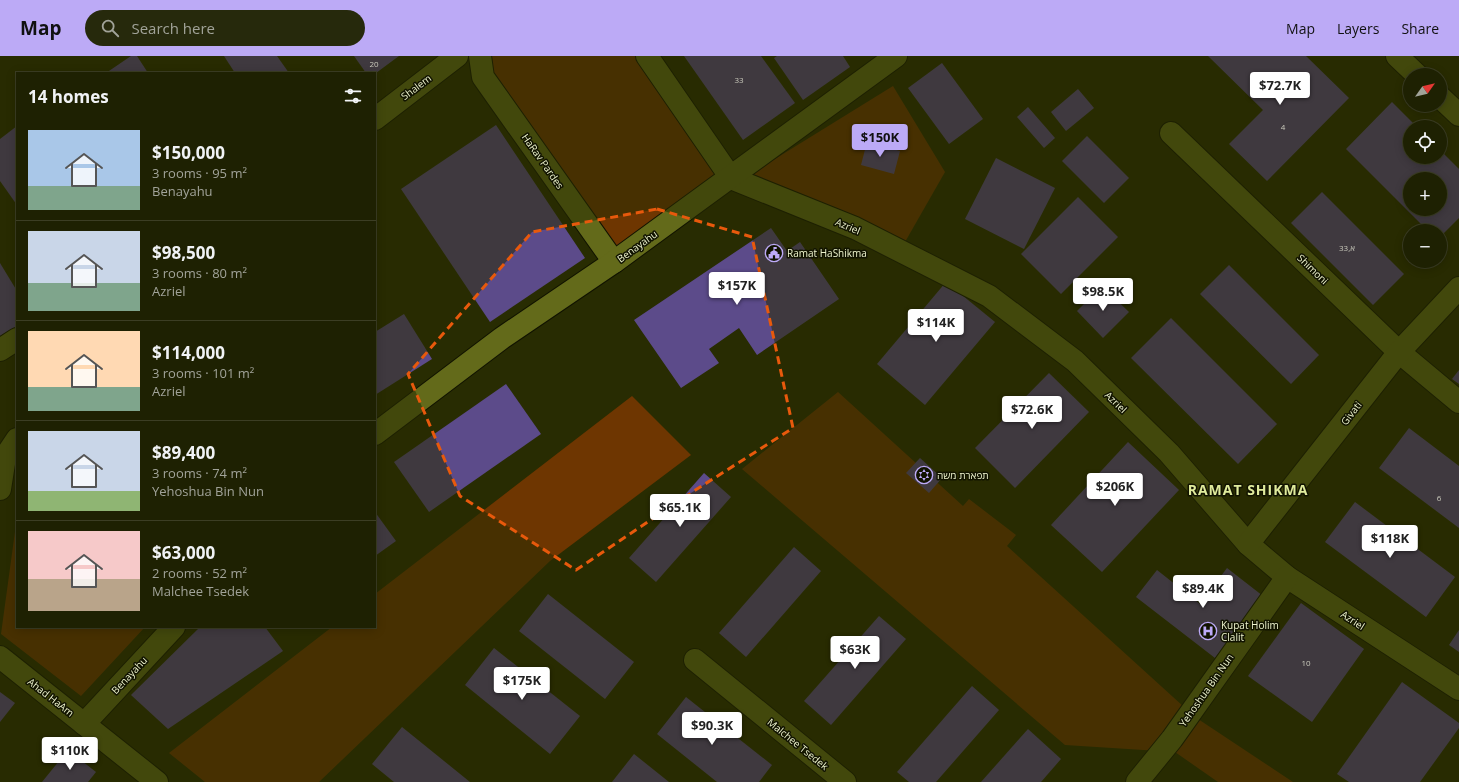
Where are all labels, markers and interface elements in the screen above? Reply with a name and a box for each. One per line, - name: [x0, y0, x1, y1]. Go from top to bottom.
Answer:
- search box: [85, 10, 365, 46]
- text: Map: [20, 15, 61, 41]
- icon: search: [99, 17, 121, 39]
- text: Search here: [131, 18, 215, 38]
- text: Map: [1286, 19, 1315, 38]
- text: Layers: [1337, 19, 1379, 38]
- text: Share: [1401, 19, 1439, 38]
- house number: 20: [369, 58, 379, 69]
- north arrow: [1403, 68, 1447, 112]
- map controls: [1403, 68, 1447, 268]
- street label: Shalem: [398, 71, 434, 103]
- pin: $72.7K: [1247, 72, 1313, 106]
- house number: 33: [734, 74, 744, 85]
- text: $72.7K: [1259, 76, 1301, 94]
- text: 14 homes: [28, 85, 109, 108]
- icon: filters: [342, 85, 364, 107]
- button: locate: [1403, 120, 1447, 164]
- house number: 4: [1281, 121, 1286, 132]
- pin: $150K: [852, 124, 908, 158]
- text: $150K: [861, 128, 899, 146]
- street label: HaRav Pardes: [519, 131, 567, 192]
- text: $150,000: [152, 141, 225, 164]
- icon: home: [60, 146, 108, 194]
- text: 3 rooms · 95 m²: [152, 164, 247, 182]
- button: +: [1403, 172, 1447, 216]
- text: Benayahu: [152, 182, 213, 200]
- street label: Azriel: [833, 215, 863, 237]
- button: −: [1403, 224, 1447, 268]
- street label: Benayahu: [614, 227, 660, 265]
- text: $98,500: [152, 241, 215, 264]
- house number: 3א,3: [1339, 242, 1355, 253]
- public building icon: Ramat HaShikma: [764, 243, 784, 263]
- place label: Ramat HaShikma: [787, 246, 867, 260]
- icon: home: [60, 247, 108, 295]
- street label: Shimoni: [1294, 251, 1332, 287]
- text: 3 rooms · 80 m²: [152, 264, 247, 282]
- pin: $157K: [709, 272, 765, 306]
- text: $157K: [718, 276, 756, 294]
- pin: $98.5K: [1070, 278, 1136, 312]
- text: Azriel: [152, 282, 186, 300]
- text: $98.5K: [1082, 282, 1124, 300]
- pin: $114K: [908, 309, 964, 343]
- text: $114K: [917, 313, 955, 331]
- text: $114,000: [152, 341, 225, 364]
- icon: home: [60, 347, 108, 395]
- text: 3 rooms · 101 m²: [152, 364, 254, 382]
- text: Azriel: [152, 382, 186, 400]
- street label: Azriel: [1102, 388, 1130, 416]
- pin: $72.6K: [999, 396, 1065, 430]
- street label: Givati: [1337, 398, 1365, 428]
- text: $72.6K: [1011, 400, 1053, 418]
- text: $89,400: [152, 441, 215, 464]
- icon: home: [60, 447, 108, 495]
- text: 3 rooms · 74 m²: [152, 464, 247, 482]
- synagogue icon: תפארת משה: [914, 465, 934, 485]
- place label: תפארת משה: [937, 468, 989, 482]
- pin: $206K: [1087, 473, 1143, 507]
- text: $206K: [1096, 477, 1134, 495]
- district label: RAMAT SHIKMA: [1188, 480, 1308, 499]
- text: Yehoshua Bin Nun: [152, 482, 264, 500]
- house number: 6: [1437, 492, 1442, 503]
- pin: $65.1K: [647, 494, 713, 528]
- text: $65.1K: [659, 498, 701, 516]
- pin: $118K: [1362, 525, 1418, 559]
- text: $118K: [1371, 529, 1409, 547]
- text: $63,000: [152, 541, 215, 564]
- icon: home: [60, 547, 108, 595]
- text: 2 rooms · 52 m²: [152, 564, 247, 582]
- pin: $89.4K: [1170, 575, 1236, 609]
- text: $89.4K: [1182, 579, 1224, 597]
- text: Malchee Tsedek: [152, 582, 249, 600]
- street label: Azriel: [1338, 607, 1368, 633]
- place label: Kupat Holim Clalit: [1221, 618, 1279, 644]
- hospital icon: Kupat Holim Clalit: [1198, 621, 1218, 641]
- pin: $63K: [831, 636, 879, 670]
- text: $63K: [840, 640, 870, 658]
- street label: Yehoshua Bin Nun: [1176, 651, 1236, 729]
- street label: Benayahu: [108, 653, 150, 697]
- house number: 10: [1301, 657, 1311, 668]
- pin: $175K: [494, 667, 550, 701]
- text: $175K: [503, 671, 541, 689]
- street label: Ahad HaAm: [25, 674, 77, 720]
- pin: $90.3K: [679, 712, 745, 746]
- street label: Malchee Tsedek: [765, 715, 832, 773]
- text: $90.3K: [691, 716, 733, 734]
- pin: $110K: [42, 737, 98, 771]
- text: $110K: [51, 741, 89, 759]

